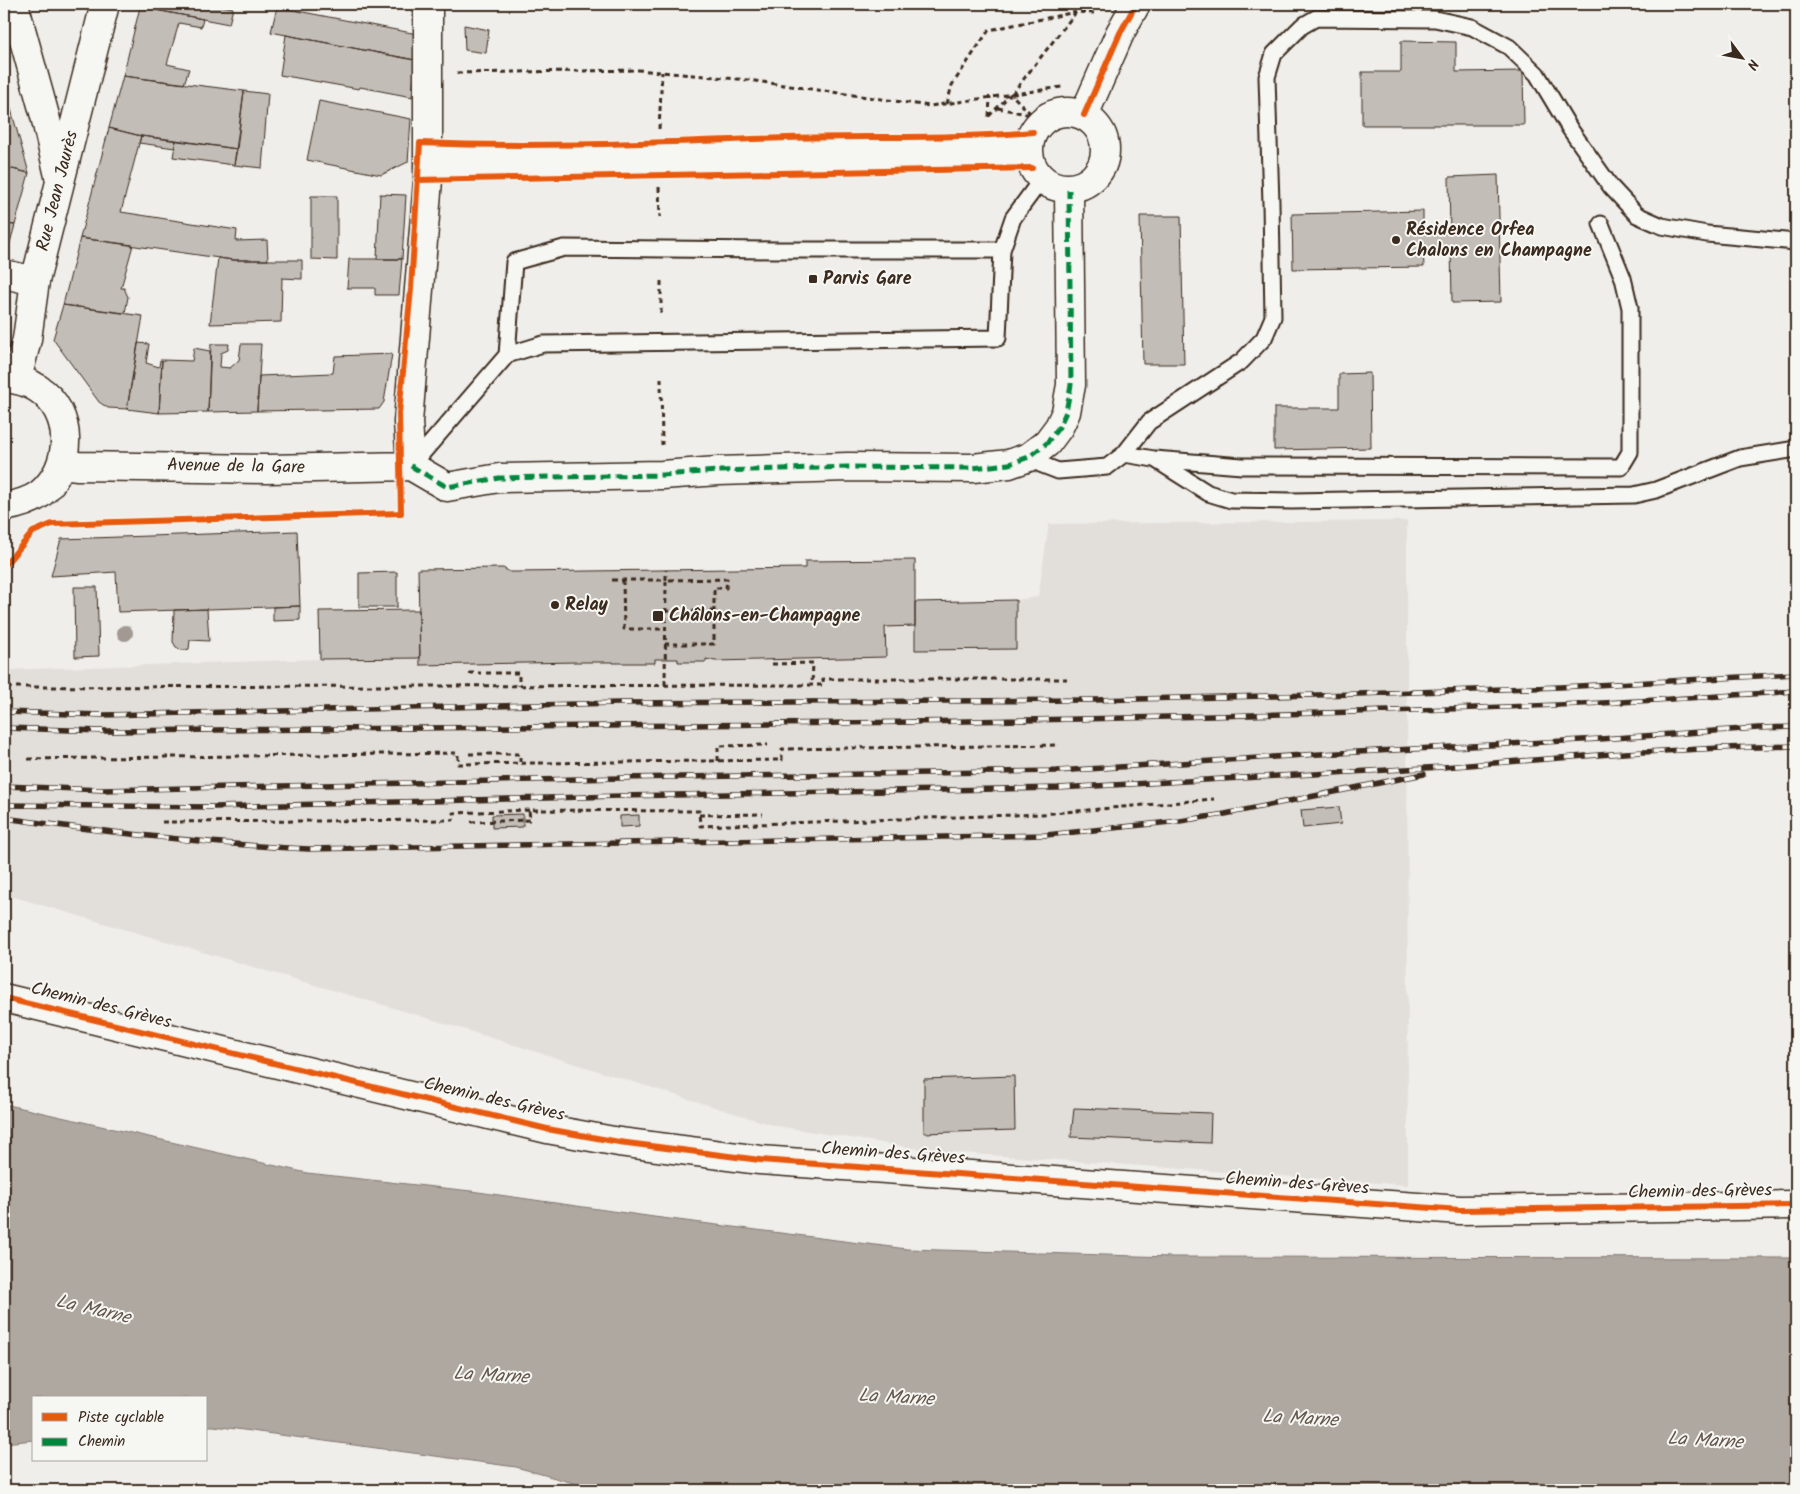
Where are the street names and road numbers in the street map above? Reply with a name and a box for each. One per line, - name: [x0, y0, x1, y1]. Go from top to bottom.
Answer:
- street label: Rue Jean Jaurès: [29, 127, 87, 254]
- street label: Avenue de la Gare: [167, 451, 305, 483]
- street label: Chemin des Grèves: [28, 974, 175, 1038]
- street label: Chemin des Grèves: [421, 1070, 568, 1130]
- street label: Chemin des Grèves: [820, 1135, 966, 1174]
- street label: Chemin des Grèves: [1224, 1165, 1370, 1204]
- street label: Chemin des Grèves: [1628, 1176, 1773, 1208]

